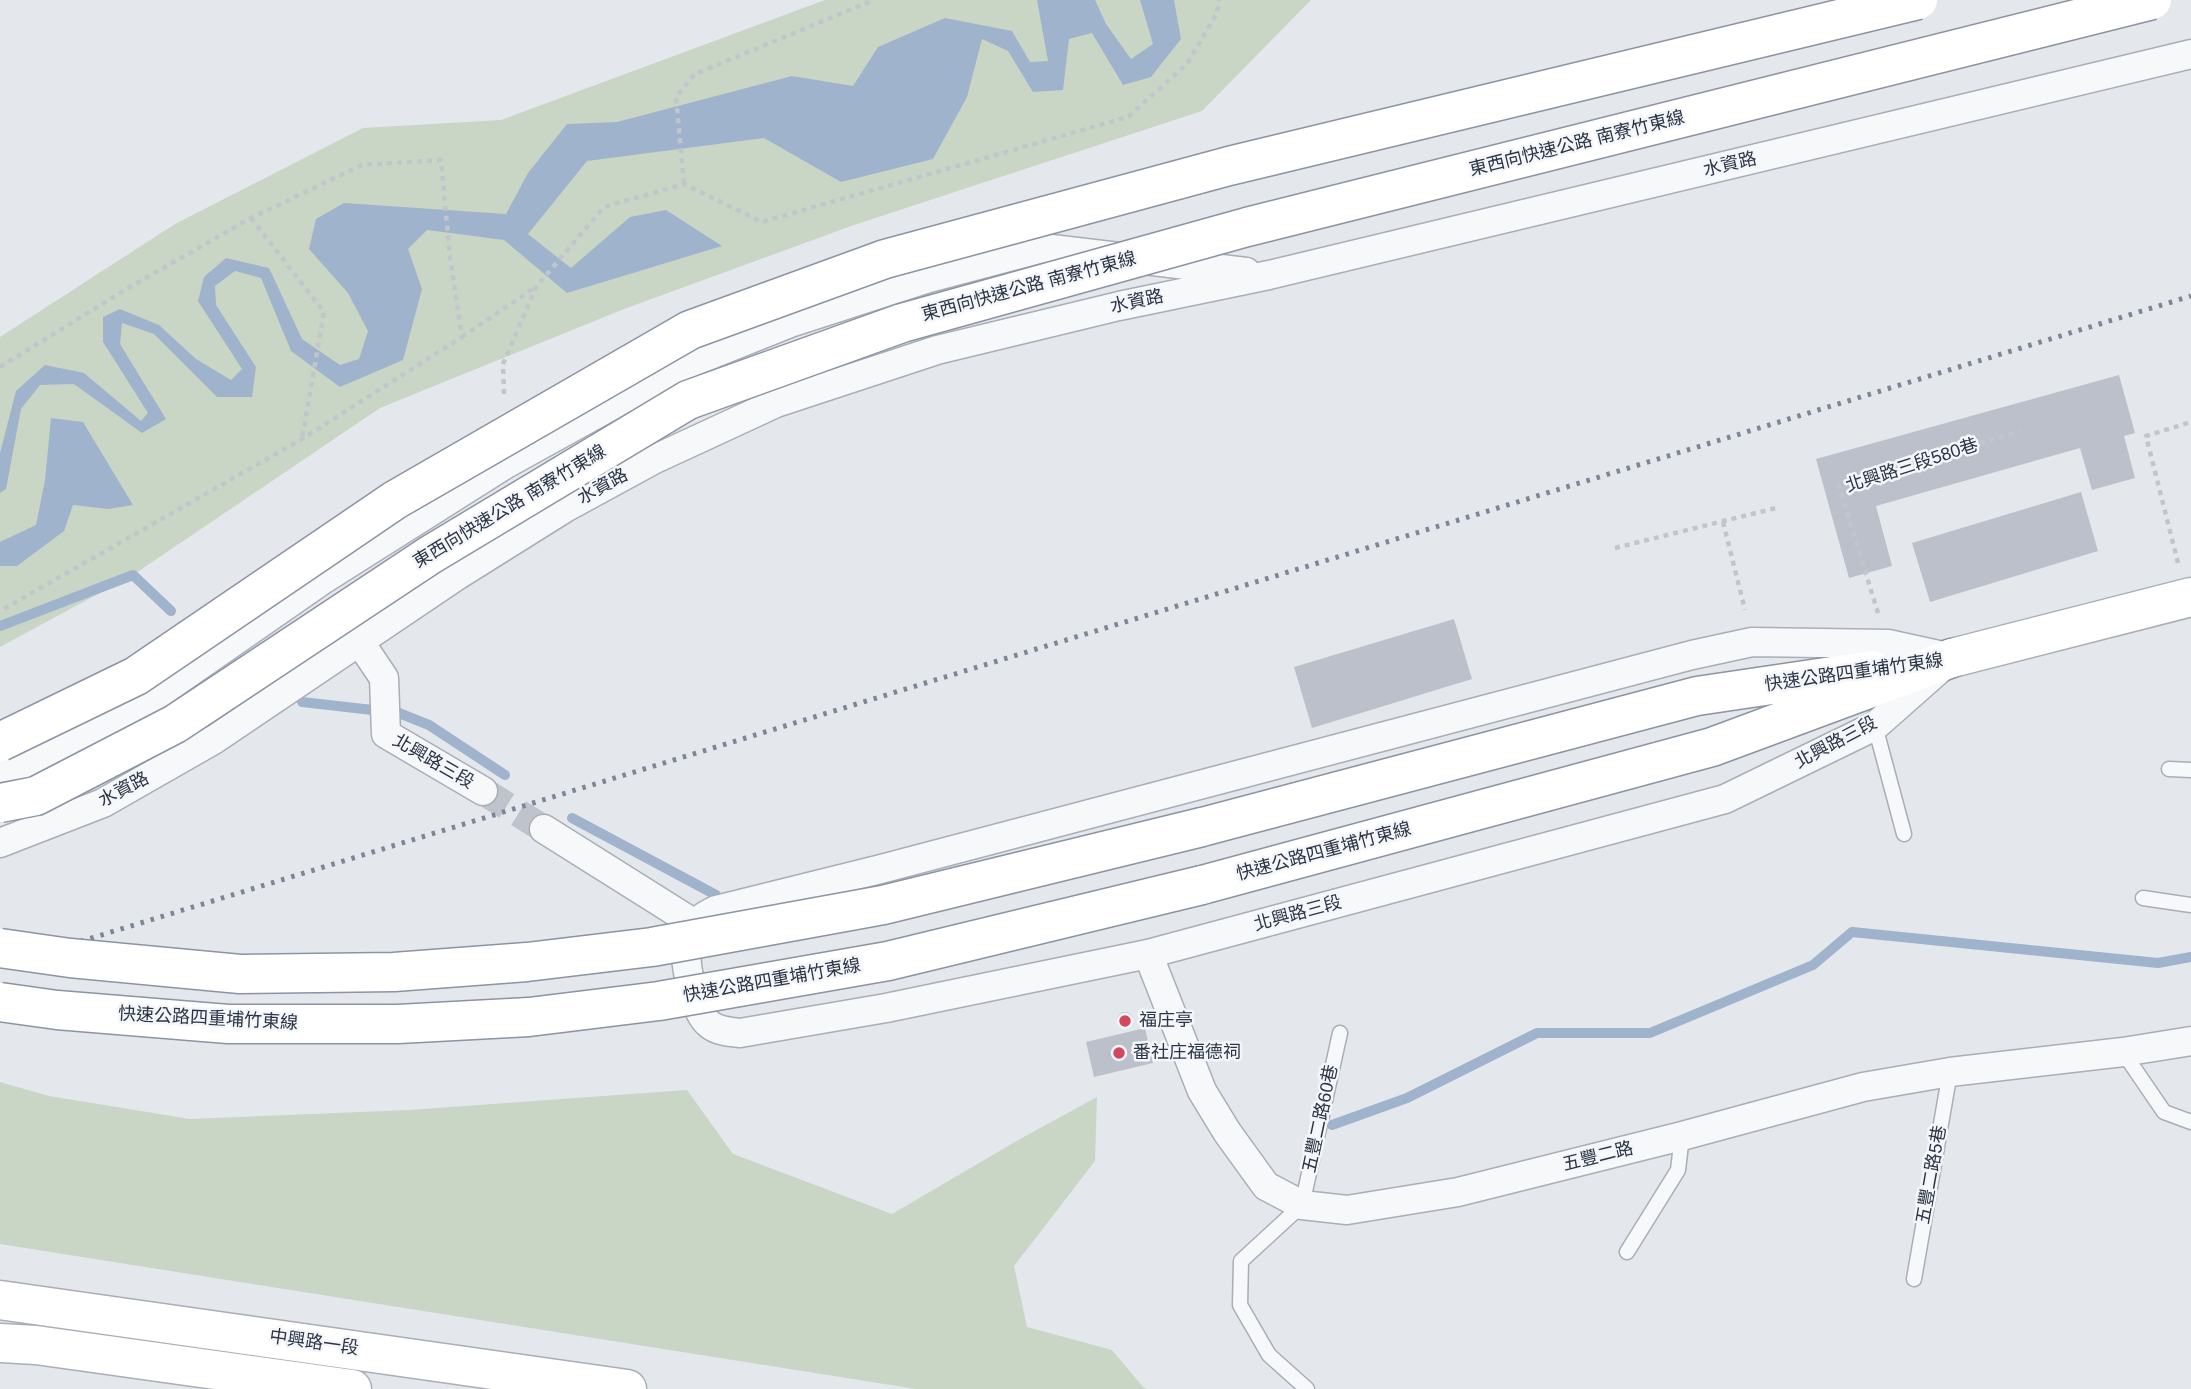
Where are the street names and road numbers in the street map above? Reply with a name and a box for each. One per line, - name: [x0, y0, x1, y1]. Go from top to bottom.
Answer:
- street label: 東西向快速公路 南寮竹東線: [1467, 107, 1687, 181]
- street label: 水資路: [1701, 148, 1759, 182]
- street label: 東西向快速公路 南寮竹東線: [919, 248, 1139, 326]
- street label: 水資路: [1108, 286, 1166, 318]
- street label: 北興路三段580巷: [1843, 434, 1981, 498]
- street label: 東西向快速公路 南寮竹東線: [410, 441, 610, 573]
- street label: 水資路: [574, 464, 632, 510]
- street label: 快速公路四重埔竹東線: [1763, 650, 1945, 696]
- street label: 北興路三段: [1791, 712, 1881, 774]
- street label: 北興路三段: [389, 730, 477, 794]
- street label: 水資路: [95, 768, 153, 812]
- street label: 快速公路四重埔竹東線: [1234, 818, 1414, 886]
- street label: 北興路三段: [1252, 892, 1344, 936]
- street label: 快速公路四重埔竹東線: [681, 955, 863, 1007]
- street label: 快速公路四重埔竹東線: [118, 1004, 298, 1034]
- street label: 五豐二路60巷: [1299, 1063, 1343, 1175]
- street label: 五豐二路5巷: [1913, 1124, 1951, 1226]
- street label: 五豐二路: [1560, 1138, 1636, 1176]
- street label: 中興路一段: [268, 1326, 360, 1360]

